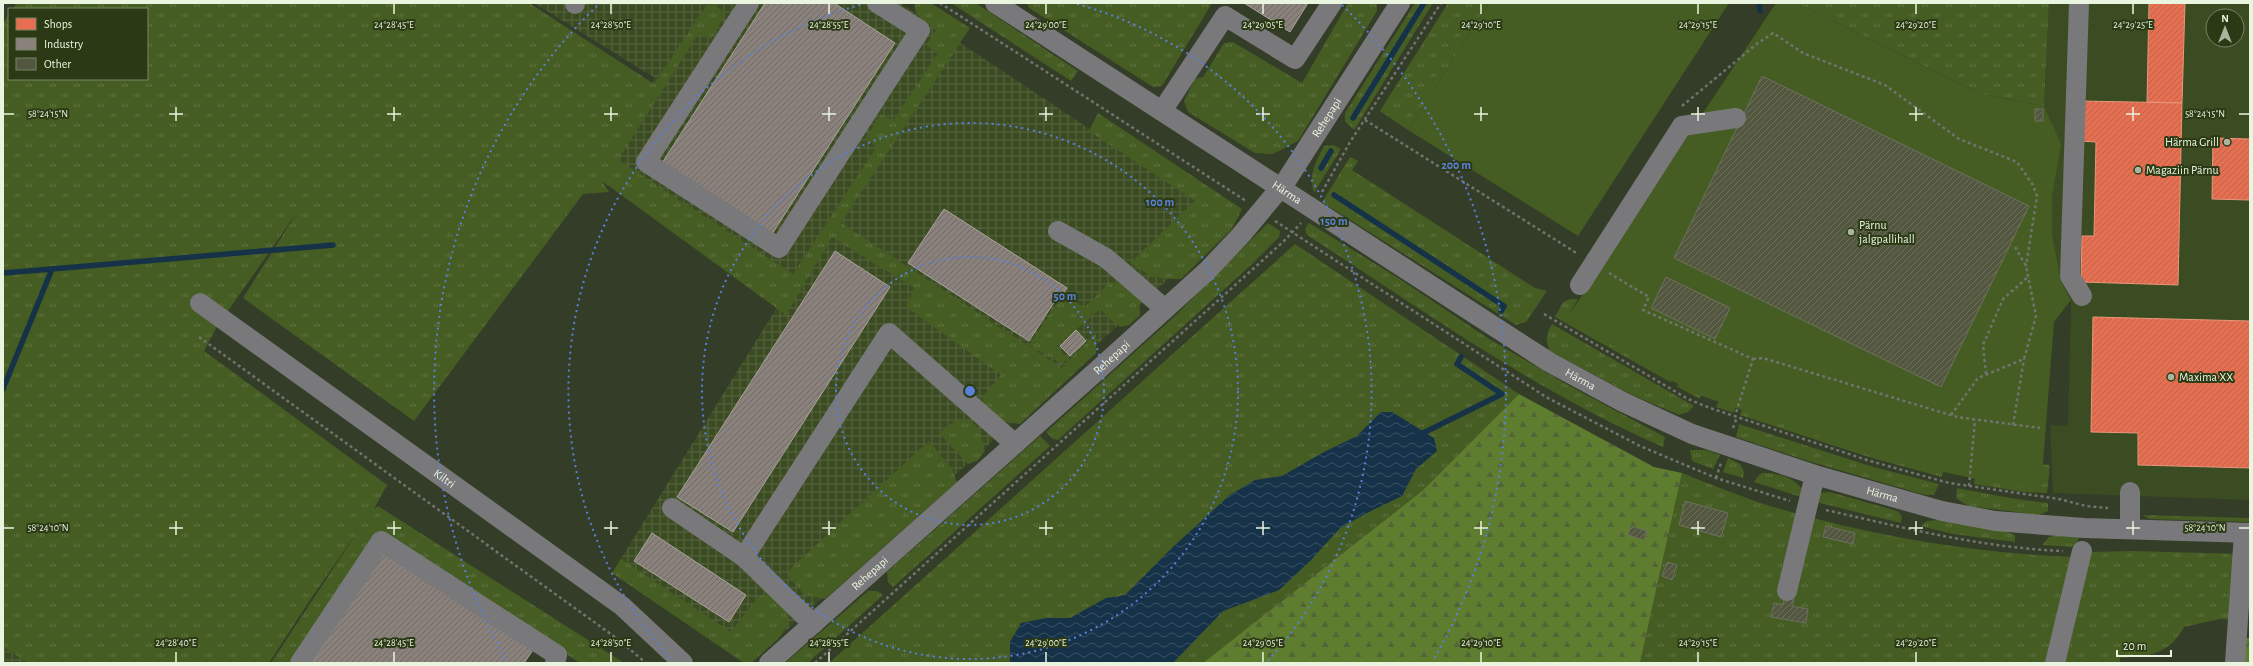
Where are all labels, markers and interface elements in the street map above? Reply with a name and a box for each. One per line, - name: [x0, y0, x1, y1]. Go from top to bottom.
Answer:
- legend: [8, 8, 148, 80]
- north arrow: [2205, 8, 2245, 48]
- text: N: [2221, 13, 2229, 24]
- text: Shops: [44, 18, 72, 30]
- text: 24°28'45"E: [374, 20, 414, 30]
- text: 24°28'50"E: [591, 20, 631, 30]
- text: 24°28'55"E: [809, 20, 849, 30]
- text: 24°29'00"E: [1025, 20, 1067, 30]
- text: 24°29'05"E: [1243, 20, 1283, 30]
- text: 24°29'10"E: [1461, 20, 1501, 30]
- text: 24°29'15"E: [1679, 20, 1717, 30]
- text: 24°29'20"E: [1896, 20, 1937, 30]
- text: 24°29'25"E: [2113, 20, 2153, 30]
- text: Industry: [44, 38, 83, 51]
- text: Other: [44, 58, 71, 70]
- street label: Rehepapi: [1310, 96, 1344, 139]
- text: 58°24'15"N: [28, 109, 68, 119]
- text: 58°24'15"N: [2185, 109, 2225, 119]
- place label: Härma Grill: [2165, 136, 2219, 148]
- marker: Härma Grill: [2222, 137, 2232, 147]
- text: 200 m: [1441, 159, 1471, 171]
- place label: Magaziin Pärnu: [2146, 164, 2219, 176]
- marker: Magaziin Pärnu: [2133, 165, 2143, 175]
- street label: Härma: [1270, 178, 1304, 206]
- text: 100 m: [1146, 196, 1174, 208]
- text: 150 m: [1320, 215, 1348, 227]
- place label: Pärnu jalgpallihall: [1859, 219, 1915, 246]
- marker: Pärnu jalgpallihall: [1846, 227, 1856, 237]
- text: 50 m: [1054, 290, 1077, 302]
- street label: Rehepapi: [1091, 338, 1132, 377]
- street label: Härma: [1563, 366, 1598, 392]
- place label: Maxima XX: [2179, 371, 2233, 383]
- marker: Maxima XX: [2166, 372, 2176, 382]
- centre of rings: [963, 384, 977, 398]
- street label: Kiltri: [432, 467, 457, 490]
- street label: Härma: [1865, 484, 1900, 504]
- text: 58°24'10"N: [27, 523, 69, 533]
- text: 58°24'10"N: [2184, 523, 2226, 533]
- street label: Rehepapi: [849, 554, 890, 592]
- scale bar: [2117, 632, 2171, 658]
- text: 24°28'40"E: [156, 638, 197, 648]
- text: 24°28'45"E: [374, 638, 414, 648]
- text: 24°28'50"E: [591, 638, 631, 648]
- text: 24°28'55"E: [809, 638, 849, 648]
- text: 24°29'00"E: [1025, 638, 1067, 648]
- text: 24°29'05"E: [1243, 638, 1283, 648]
- text: 24°29'10"E: [1461, 638, 1501, 648]
- text: 24°29'15"E: [1679, 638, 1717, 648]
- text: 24°29'20"E: [1896, 638, 1937, 648]
- text: 20 m: [2123, 640, 2146, 652]

